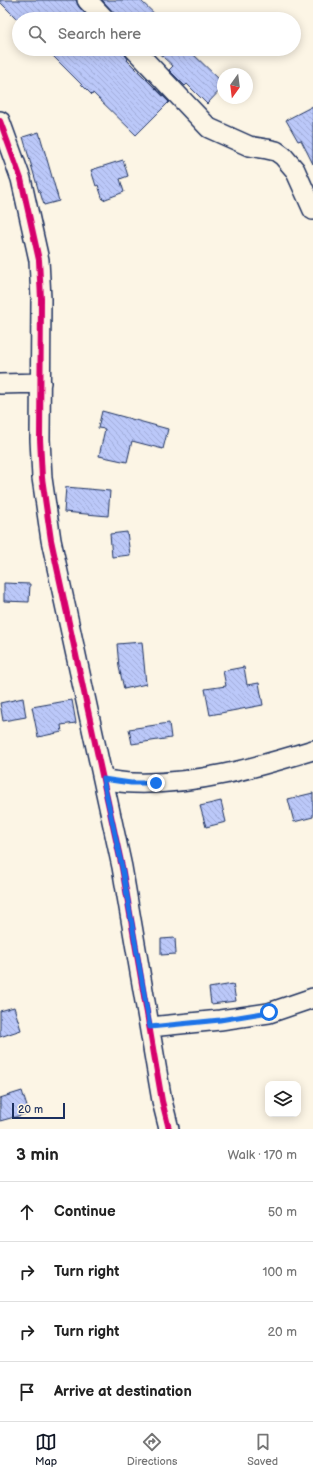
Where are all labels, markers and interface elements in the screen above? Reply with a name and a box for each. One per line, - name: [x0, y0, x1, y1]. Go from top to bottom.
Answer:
- search box: [12, 12, 301, 56]
- icon: search: [26, 23, 48, 45]
- text: Search here: [58, 25, 141, 44]
- north arrow: [217, 68, 253, 104]
- route end: [147, 774, 165, 792]
- route start: [260, 1003, 278, 1021]
- map controls: [265, 1081, 301, 1117]
- button: layers: [265, 1081, 301, 1117]
- scale bar: [12, 1101, 65, 1120]
- text: 20 m: [18, 1103, 43, 1116]
- text: 3 min: [16, 1145, 59, 1165]
- text: Walk · 170 m: [227, 1147, 297, 1163]
- icon: ahead: [16, 1201, 38, 1223]
- text: Continue: [54, 1202, 116, 1221]
- text: 50 m: [268, 1204, 297, 1220]
- icon: right: [16, 1261, 38, 1283]
- text: Turn right: [54, 1262, 119, 1281]
- text: 100 m: [262, 1264, 297, 1280]
- icon: right: [16, 1321, 38, 1343]
- text: Turn right: [54, 1322, 119, 1341]
- text: 20 m: [267, 1324, 297, 1340]
- icon: arrive: [16, 1381, 38, 1403]
- text: Arrive at destination: [54, 1382, 192, 1401]
- tab: Map: [35, 1431, 57, 1468]
- tab: Directions: [127, 1431, 177, 1468]
- tab: Saved: [247, 1431, 278, 1468]

